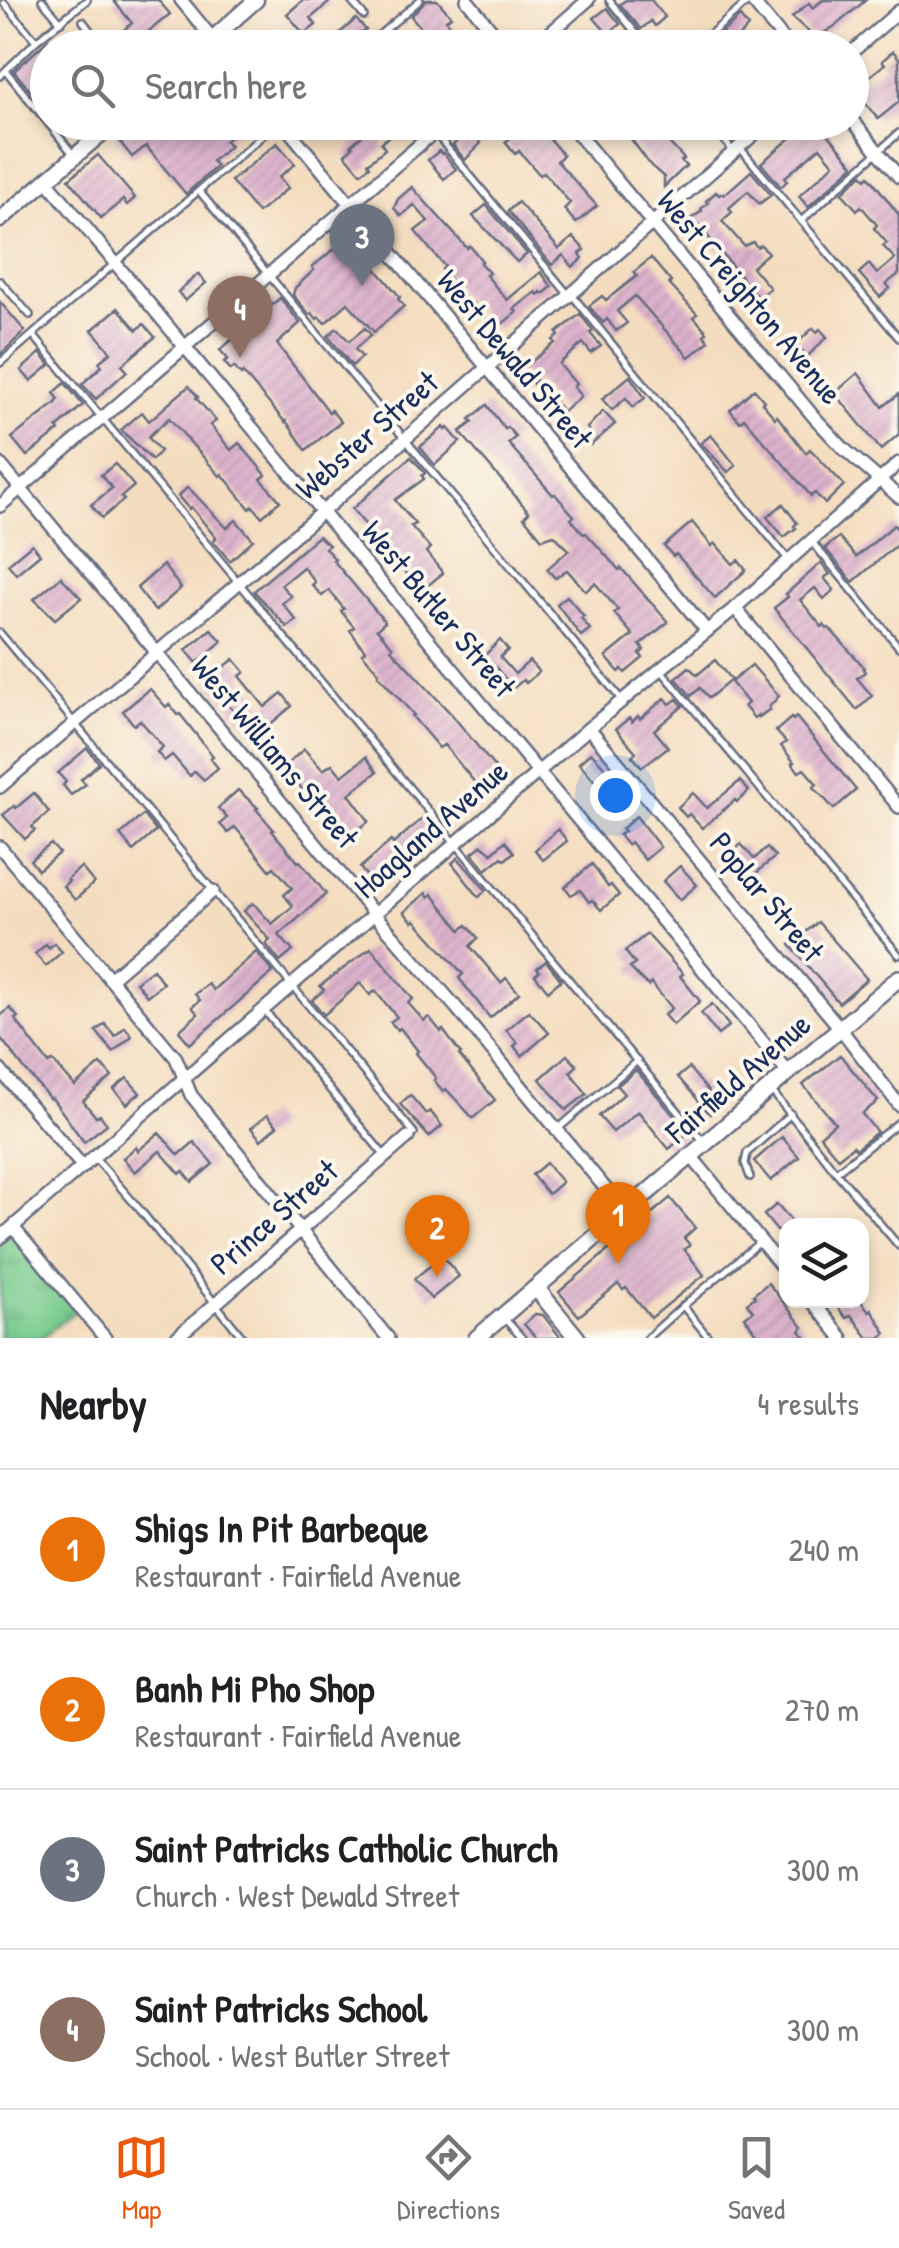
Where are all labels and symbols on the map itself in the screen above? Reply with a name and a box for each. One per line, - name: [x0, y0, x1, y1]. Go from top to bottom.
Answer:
- street label: West Creighton Avenue: [648, 180, 853, 413]
- pin: 3: [330, 204, 394, 286]
- street label: West Dewald Street: [428, 260, 604, 458]
- pin: 4: [208, 276, 272, 358]
- street label: Webster Street: [286, 360, 448, 509]
- street label: West Butler Street: [353, 511, 527, 707]
- street label: West Williams Street: [182, 646, 369, 858]
- street label: Hoagland Avenue: [344, 750, 517, 908]
- your location: [590, 770, 641, 821]
- street label: Poplar Street: [700, 823, 835, 971]
- street label: Fairfield Avenue: [655, 1002, 820, 1153]
- street label: Prince Street: [201, 1148, 348, 1284]
- pin: 1: [586, 1182, 650, 1264]
- pin: 2: [404, 1194, 470, 1277]

